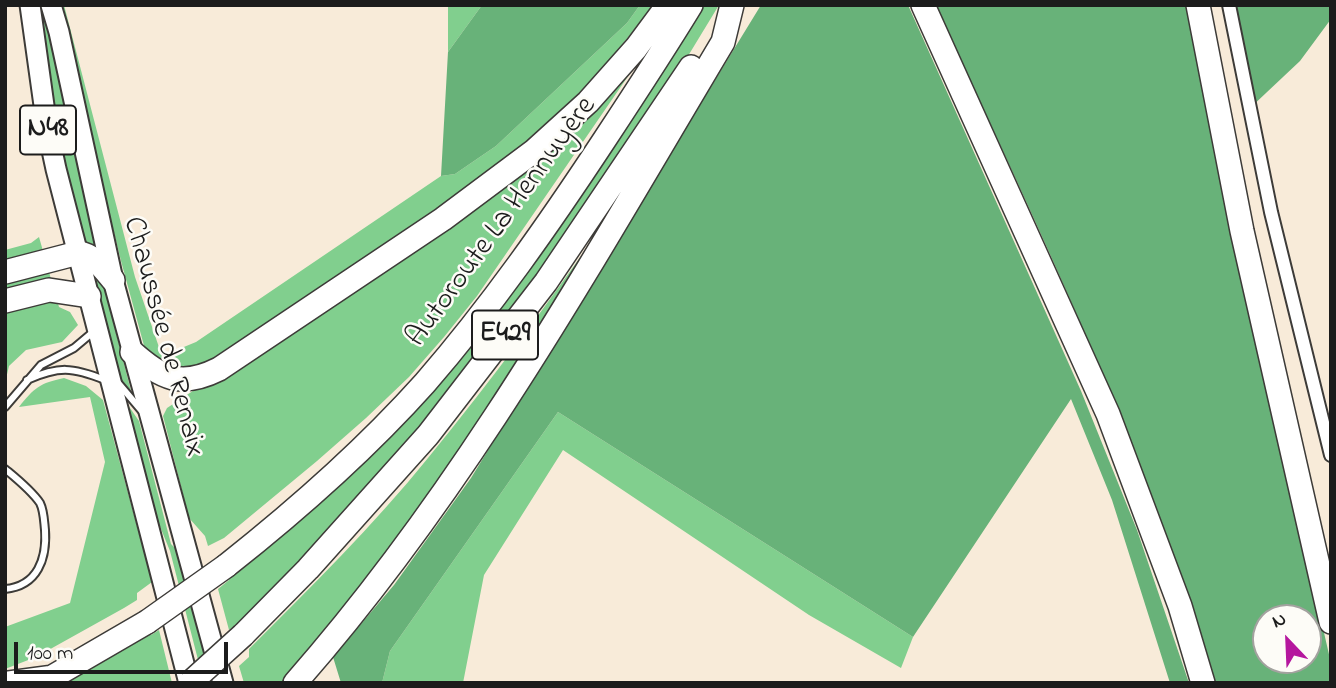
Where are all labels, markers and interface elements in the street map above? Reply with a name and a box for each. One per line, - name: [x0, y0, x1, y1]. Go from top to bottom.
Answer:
- street label: Autoroute La Hennuyère: [400, 91, 606, 355]
- road number: N48: [20, 106, 76, 154]
- street label: Chaussée de Renaix: [113, 213, 211, 461]
- road number: E429: [472, 310, 538, 360]
- north arrow: [1252, 604, 1322, 674]
- text: N: [1268, 606, 1291, 636]
- scale bar: [18, 628, 231, 672]
- text: 100 m: [27, 639, 73, 669]

